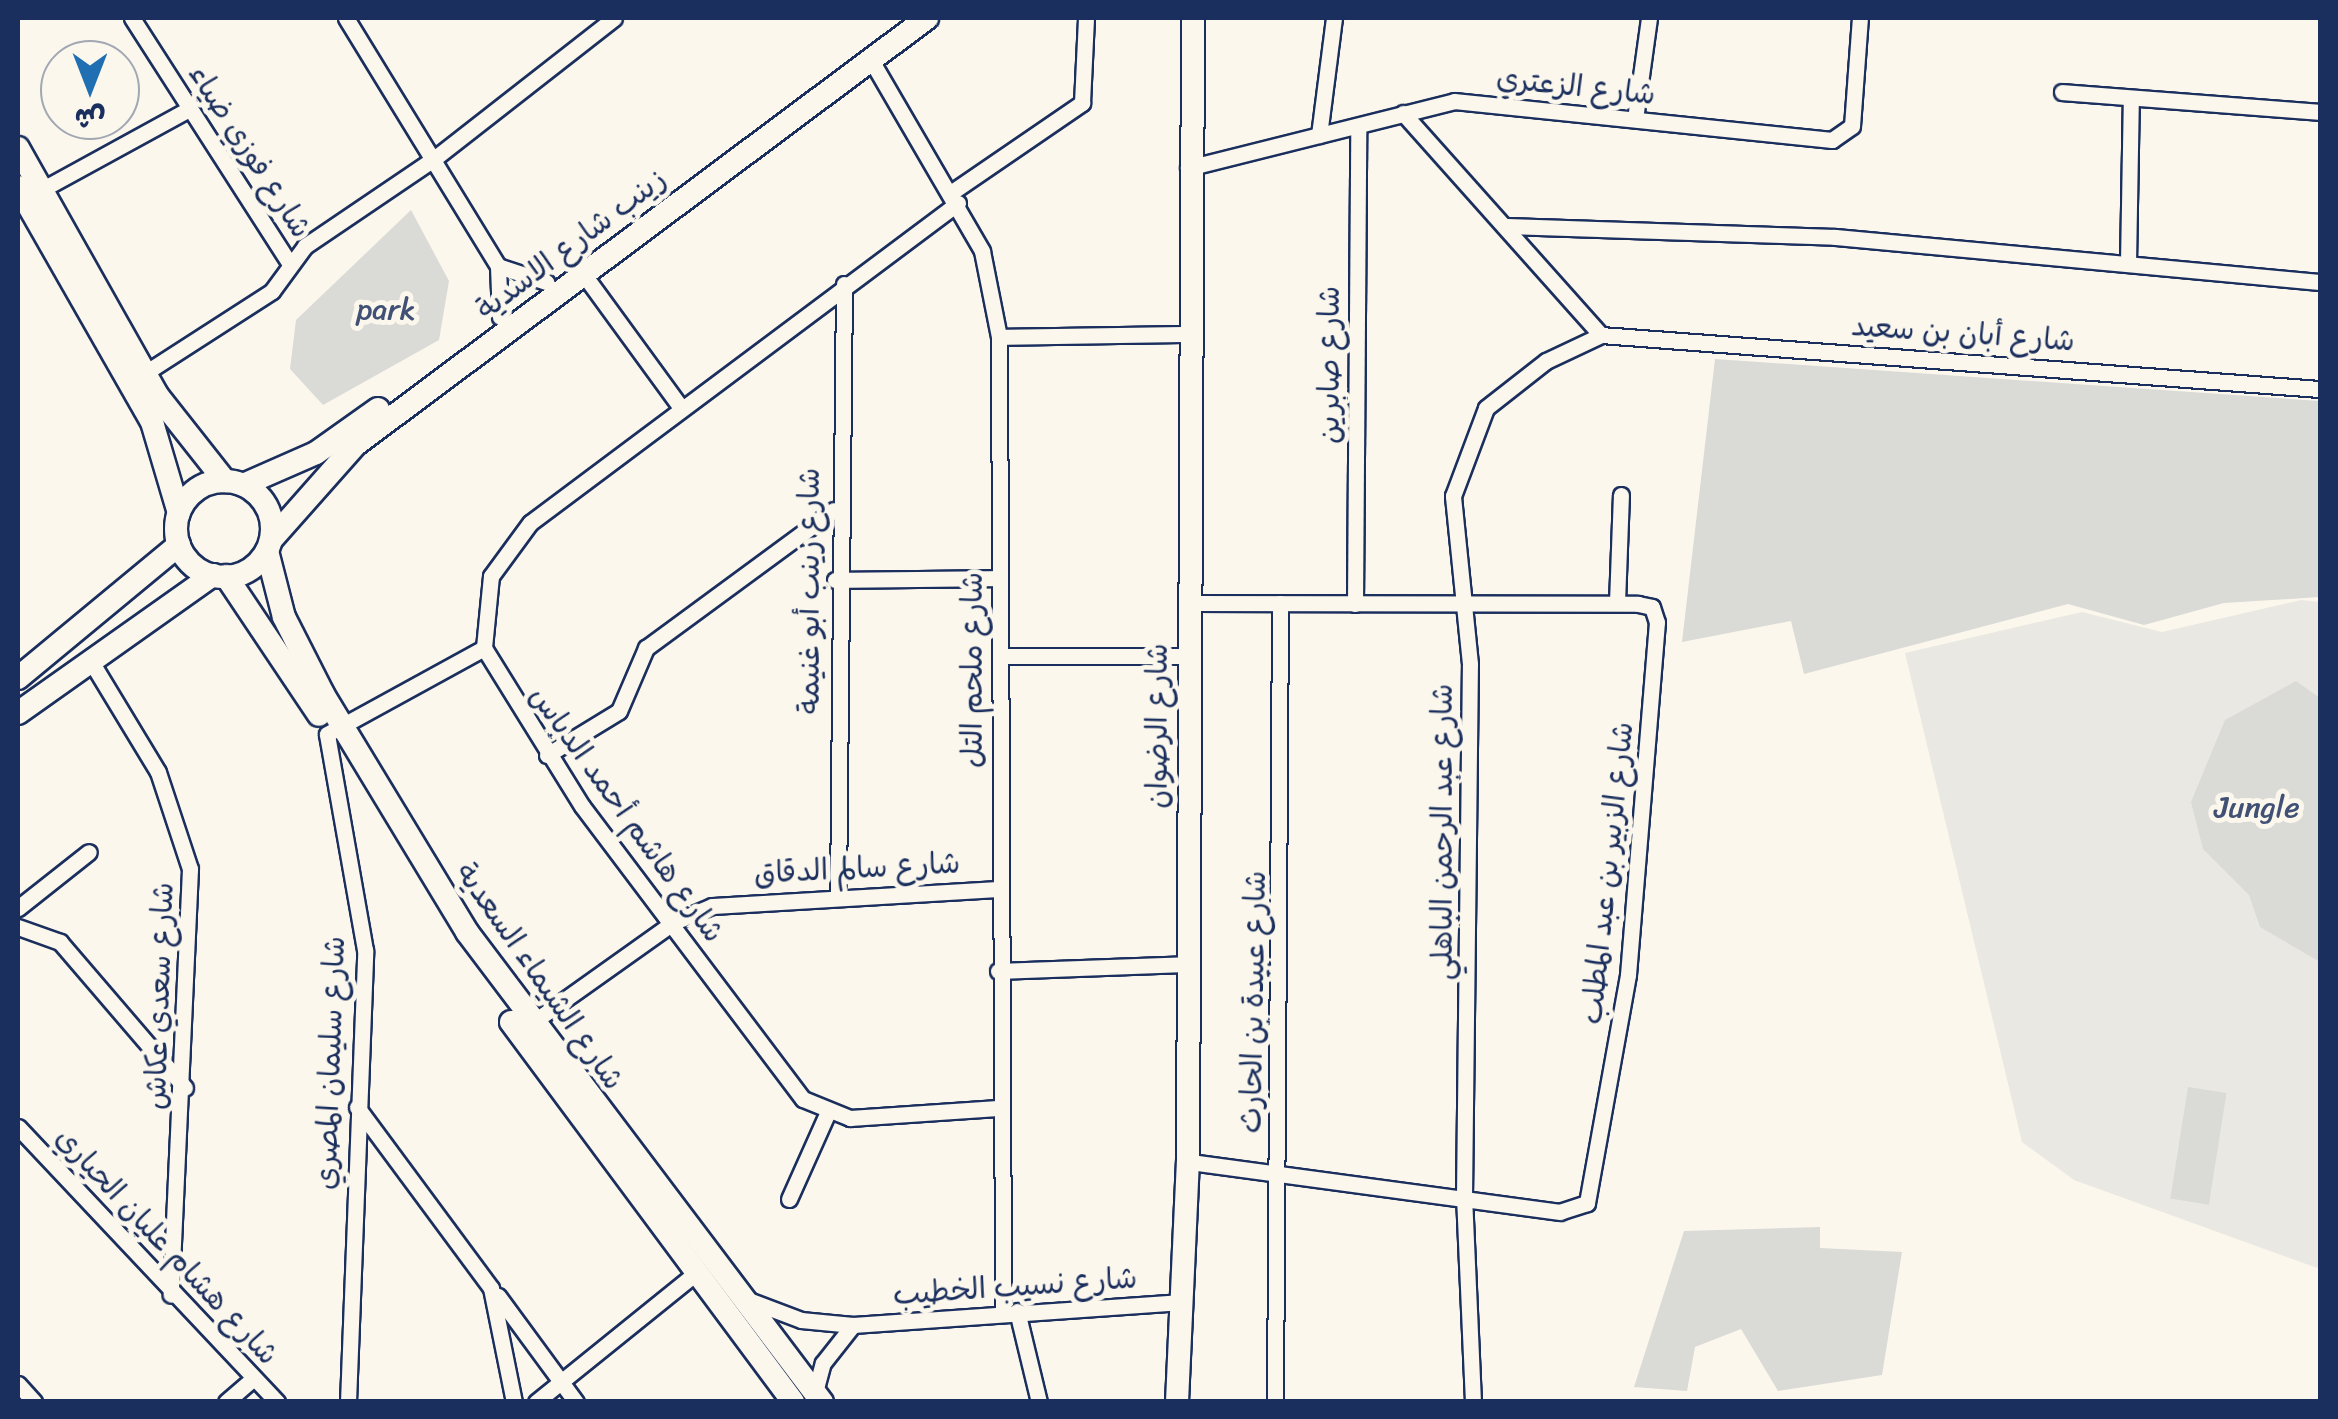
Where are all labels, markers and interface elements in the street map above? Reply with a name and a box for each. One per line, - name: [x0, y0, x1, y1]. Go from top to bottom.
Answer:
- north arrow: [40, 40, 140, 140]
- street label: شارع فوزي ضياء: [181, 58, 319, 244]
- street label: شارع الزعتري: [1495, 60, 1657, 112]
- text: ش: [75, 94, 105, 143]
- street label: زينب شارع الاسدية: [469, 161, 673, 327]
- street label: شارع صابرين: [1311, 286, 1347, 444]
- park label: park: [356, 291, 416, 327]
- street label: شارع أبان بن سعيد: [1850, 307, 2076, 359]
- street label: شارع زينب أبو غنيمة: [791, 468, 827, 714]
- street label: شارع ملحم التل: [954, 572, 990, 768]
- street label: شارع الرضوان: [1139, 643, 1175, 809]
- street label: شارع هاشم أحمد الدباس: [522, 679, 732, 949]
- street label: شارع عبد الرحمن الباهلي: [1424, 684, 1460, 980]
- street label: شارع الزبير بن عبد المطلب: [1573, 720, 1641, 1026]
- park label: Jungle: [2214, 789, 2300, 825]
- street label: شارع سالم الدقاق: [753, 845, 961, 891]
- street label: شارع الشيماء السعدية: [448, 856, 632, 1096]
- street label: شارع عبيدة بن الحارث: [1233, 870, 1273, 1134]
- street label: شارع سعدي عكاش: [137, 882, 181, 1110]
- street label: شارع سليمان المصري: [308, 935, 352, 1191]
- street label: شارع هشام عليان الحياري: [48, 1120, 286, 1372]
- street label: شارع نسيب الخطيب: [892, 1260, 1138, 1312]

